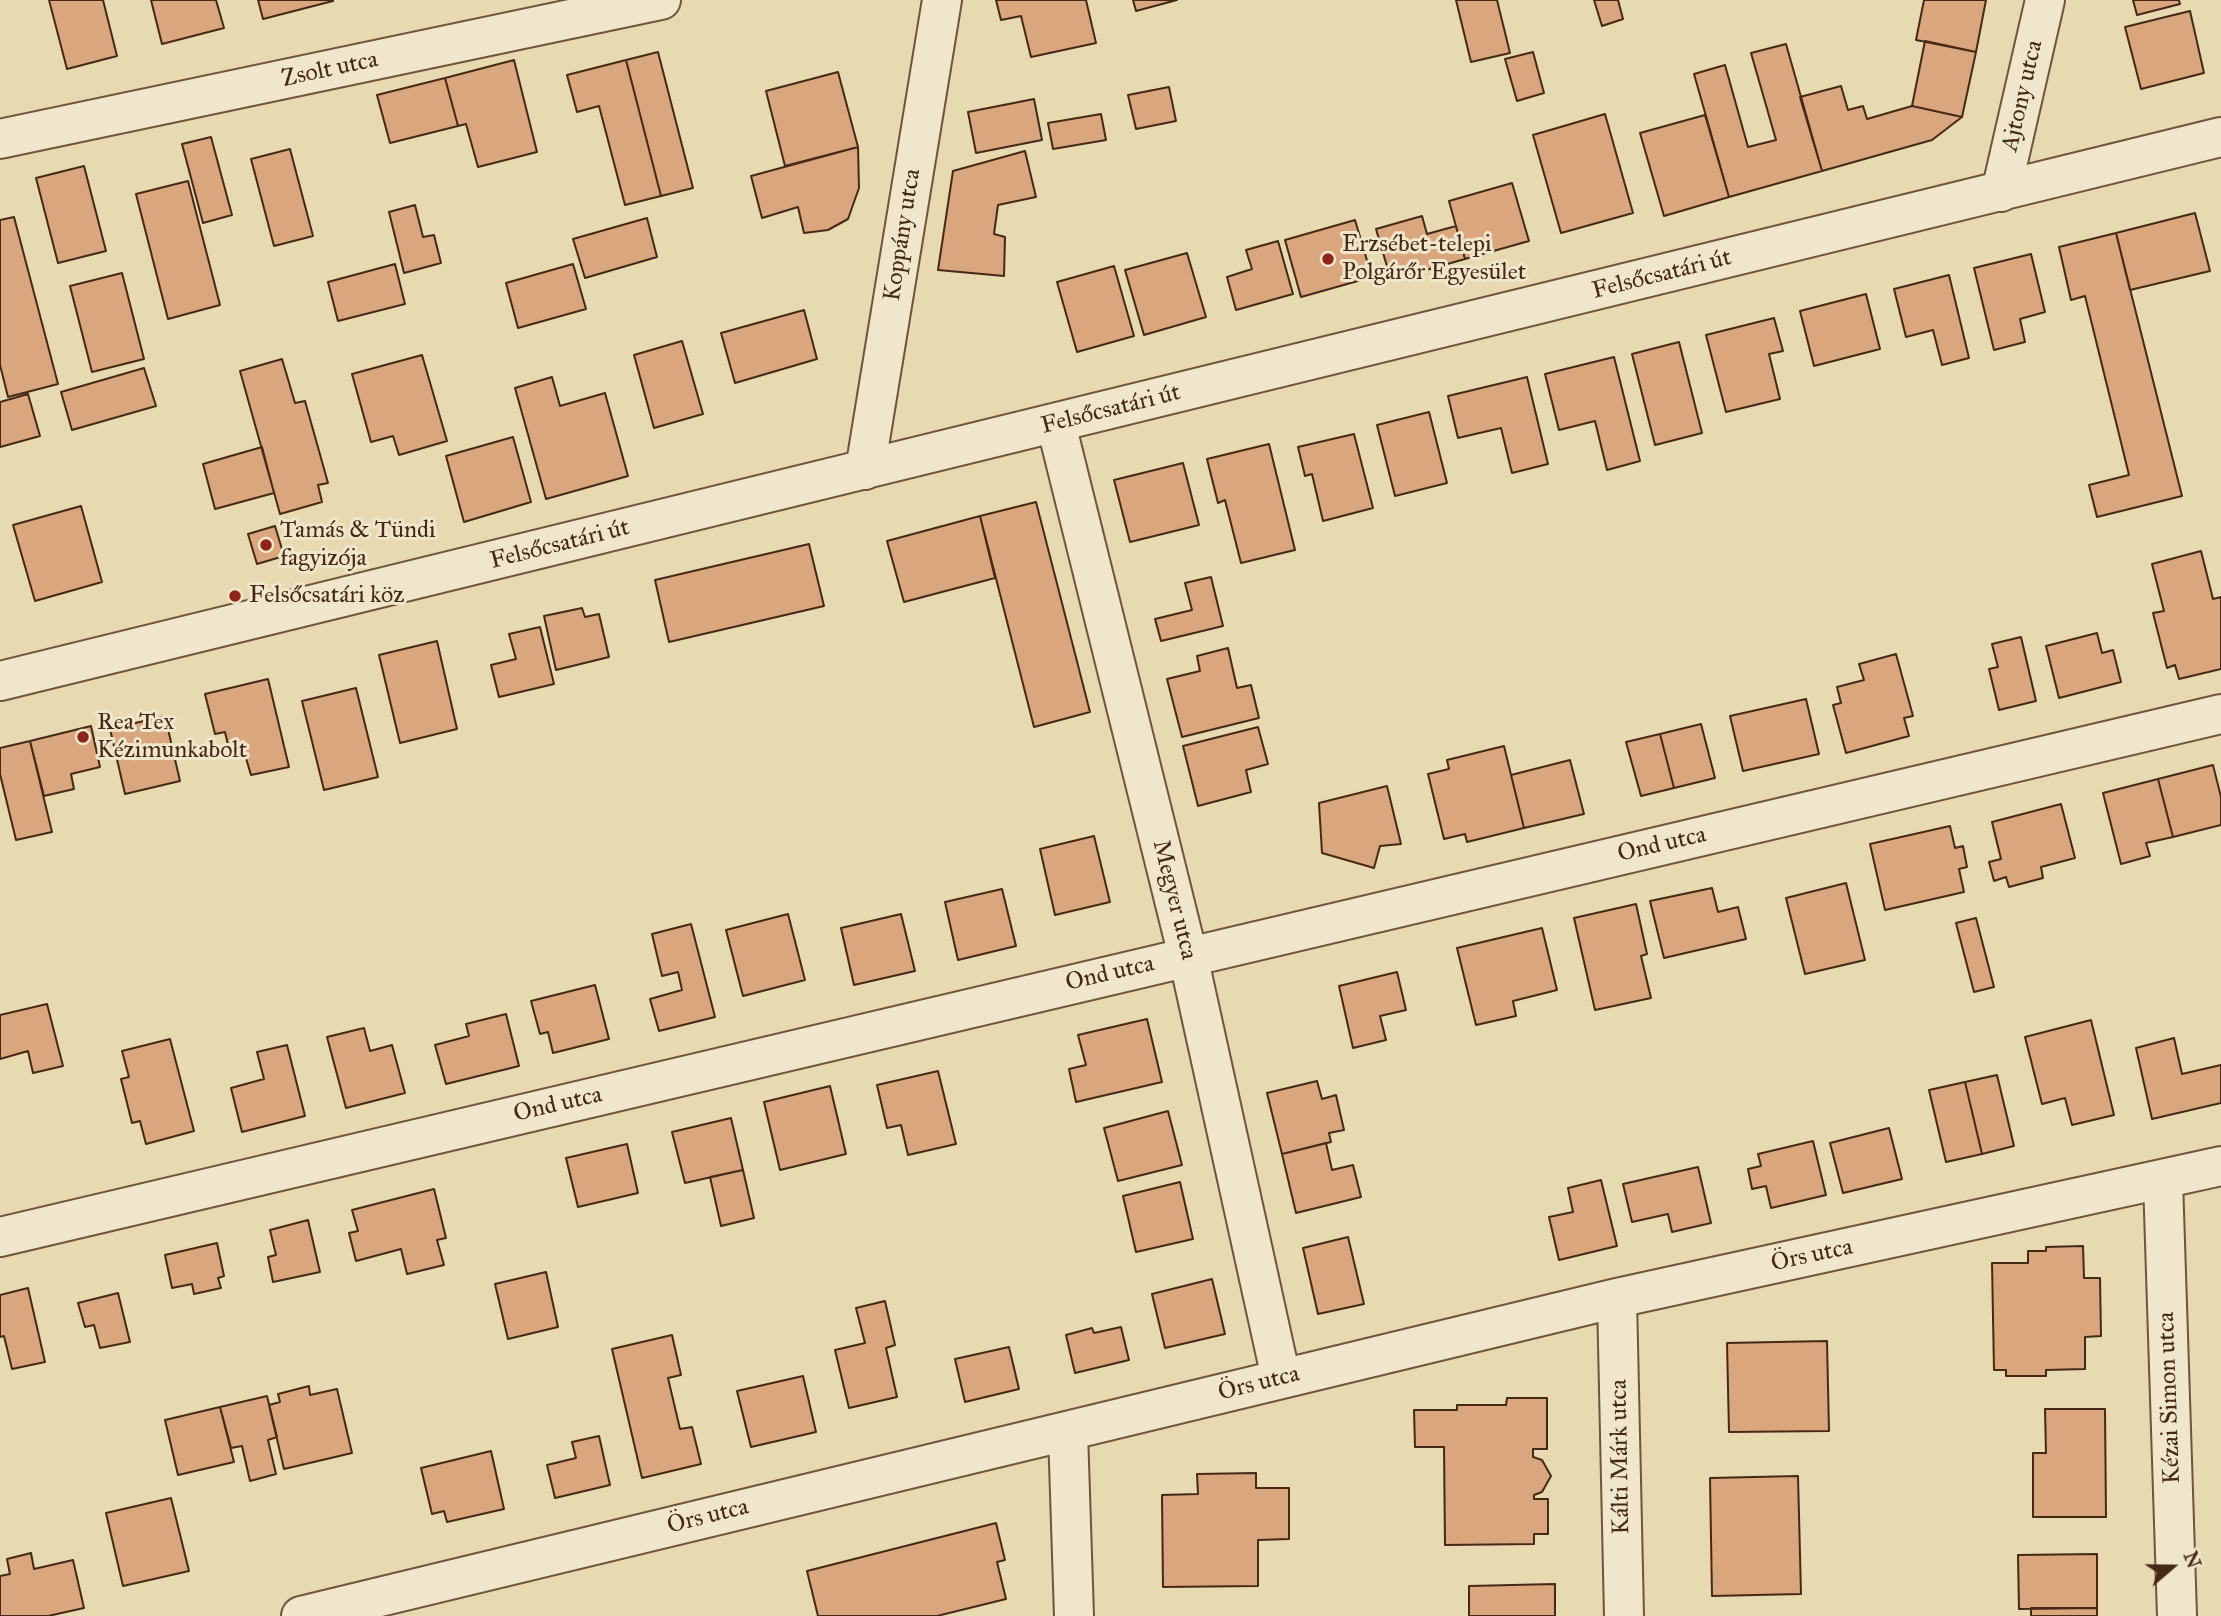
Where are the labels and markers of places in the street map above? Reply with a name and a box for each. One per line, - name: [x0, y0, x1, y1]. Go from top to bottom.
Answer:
- place label: Erzsébet-telepi Polgárőr Egyesület: [1342, 231, 1526, 287]
- marker: Erzsébet-telepi Polgárőr Egyesület: [1320, 251, 1336, 267]
- place label: Tamás & Tündi fagyizója: [280, 517, 436, 573]
- marker: Tamás & Tündi fagyizója: [258, 537, 274, 553]
- place label: Felsőcsatári köz: [249, 582, 404, 610]
- marker: Felsőcsatári köz: [227, 588, 243, 604]
- place label: Rea Tex Kézimunkabolt: [97, 709, 247, 765]
- marker: Rea Tex Kézimunkabolt: [75, 729, 91, 745]

